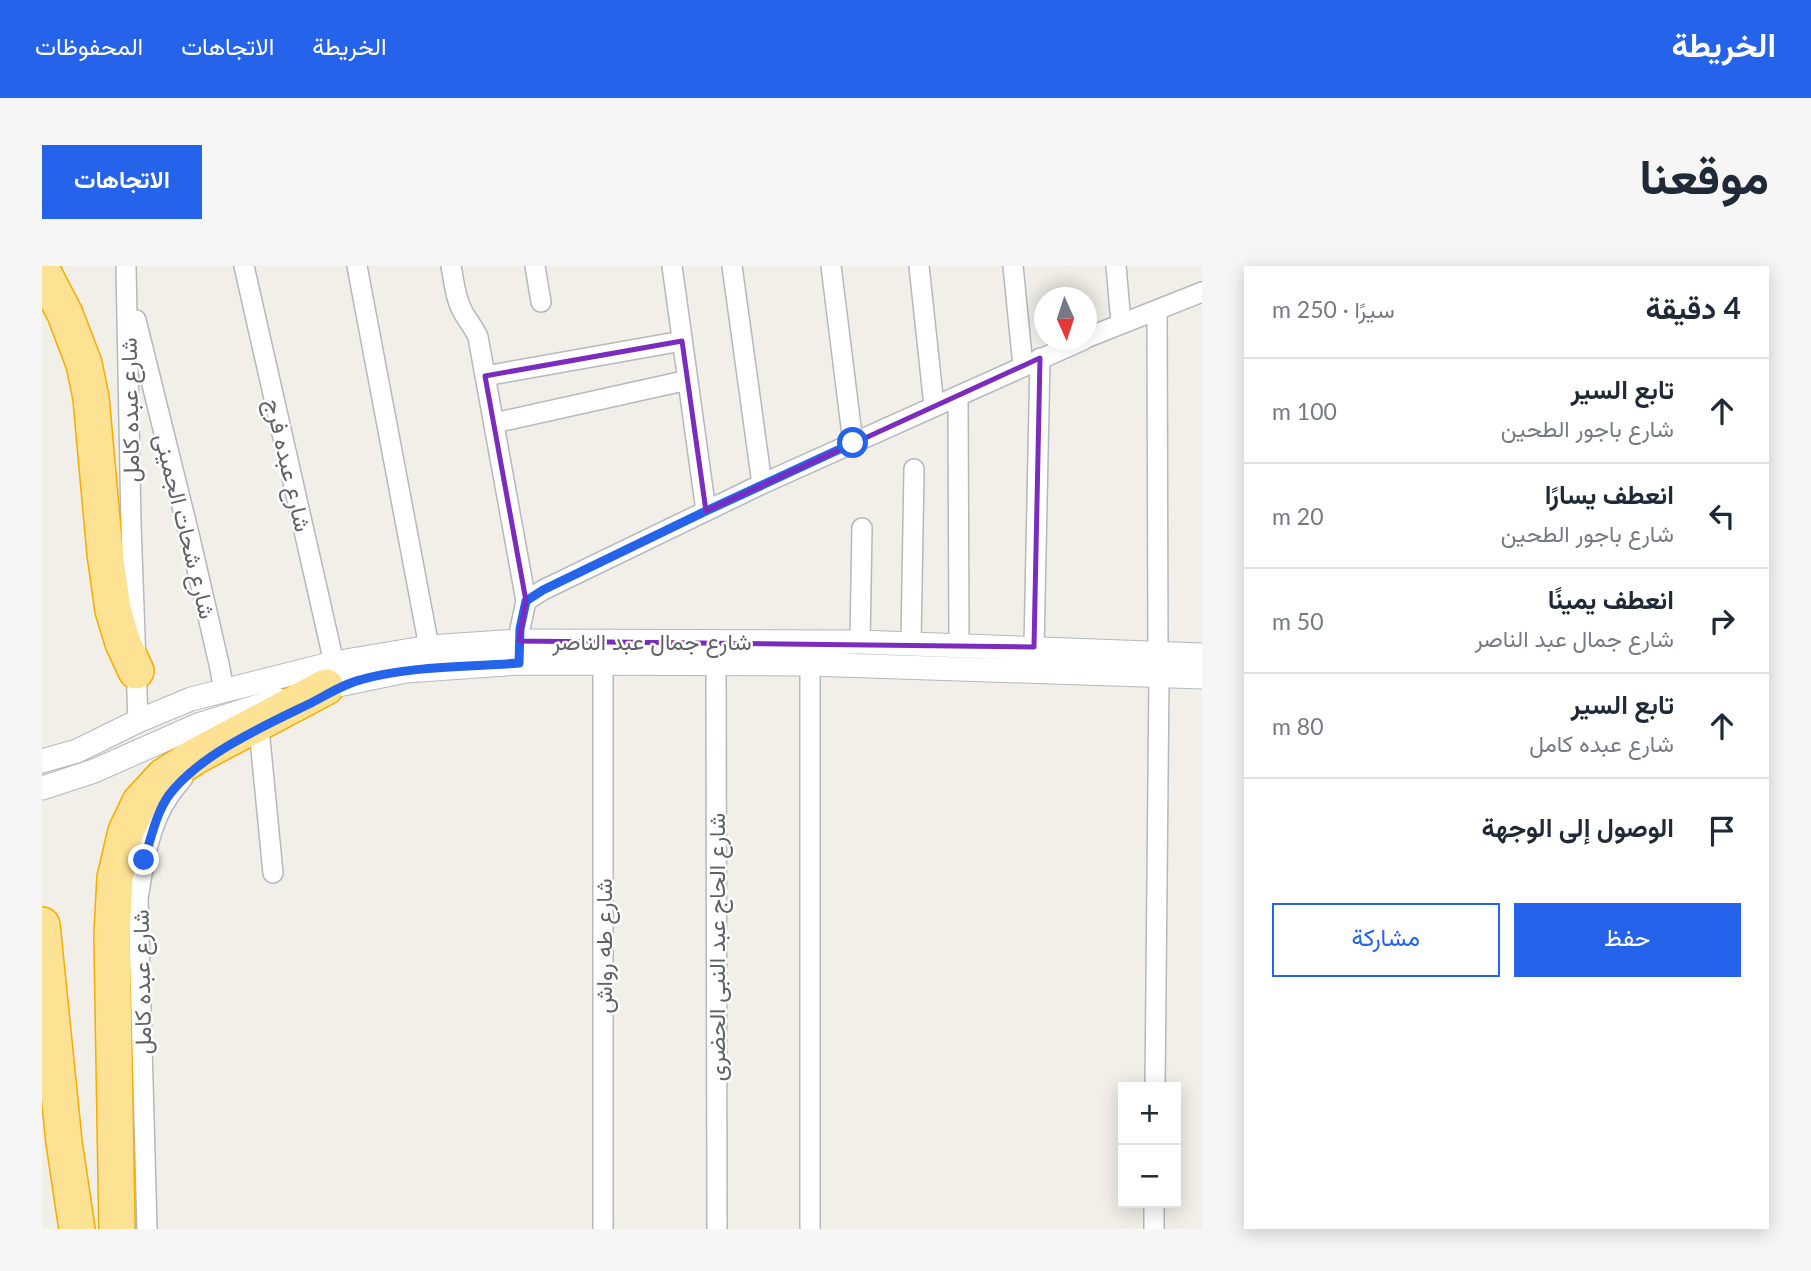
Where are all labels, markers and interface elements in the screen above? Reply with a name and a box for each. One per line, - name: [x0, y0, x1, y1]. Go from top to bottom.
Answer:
- text: الخريطة: [1672, 24, 1776, 64]
- text: المحفوظات: [35, 31, 143, 60]
- text: الاتجاهات: [181, 31, 274, 60]
- text: الخريطة: [312, 31, 387, 60]
- button: الاتجاهات: [42, 145, 202, 219]
- text: موقعنا: [1639, 146, 1769, 204]
- north arrow: [1034, 287, 1097, 350]
- text: 4 دقيقة: [1646, 289, 1741, 325]
- text: سيرًا · 250 m: [1272, 295, 1395, 323]
- street label: شارع عبده كامل: [114, 337, 147, 483]
- text: تابع السير: [1571, 373, 1674, 405]
- icon: ahead: [1703, 392, 1741, 430]
- street label: شارع عبده فرج: [257, 396, 318, 535]
- text: 100 m: [1272, 397, 1337, 425]
- text: شارع باجور الطحين: [1501, 414, 1674, 442]
- route start: [837, 427, 868, 458]
- street label: شارع شحات الجمينى: [147, 431, 223, 622]
- text: انعطف يسارًا: [1545, 478, 1674, 510]
- icon: left: [1703, 497, 1741, 535]
- text: 20 m: [1272, 502, 1324, 530]
- text: شارع باجور الطحين: [1501, 519, 1674, 547]
- text: انعطف يمينًا: [1548, 583, 1674, 615]
- icon: right: [1703, 602, 1741, 640]
- text: 50 m: [1272, 607, 1324, 635]
- text: شارع جمال عبد الناصر: [1475, 624, 1674, 652]
- street label: شارع جمال عبد الناصر: [551, 627, 752, 658]
- text: تابع السير: [1571, 688, 1674, 720]
- icon: ahead: [1703, 707, 1741, 745]
- text: 80 m: [1272, 712, 1324, 740]
- text: شارع عبده كامل: [1529, 729, 1674, 757]
- text: الوصول إلى الوجهة: [1482, 811, 1674, 843]
- icon: arrive: [1703, 812, 1741, 850]
- street label: شارع الحاج عبد النبى الحضرى: [702, 813, 733, 1081]
- route end: [128, 844, 159, 875]
- street label: شارع طه رواش: [589, 878, 620, 1014]
- button: مشاركة: [1272, 903, 1500, 977]
- button: حفظ: [1514, 903, 1741, 977]
- street label: شارع عبده كامل: [126, 909, 159, 1055]
- map controls: [1118, 1082, 1181, 1208]
- button: +: [1118, 1082, 1181, 1145]
- button: −: [1118, 1145, 1181, 1208]

